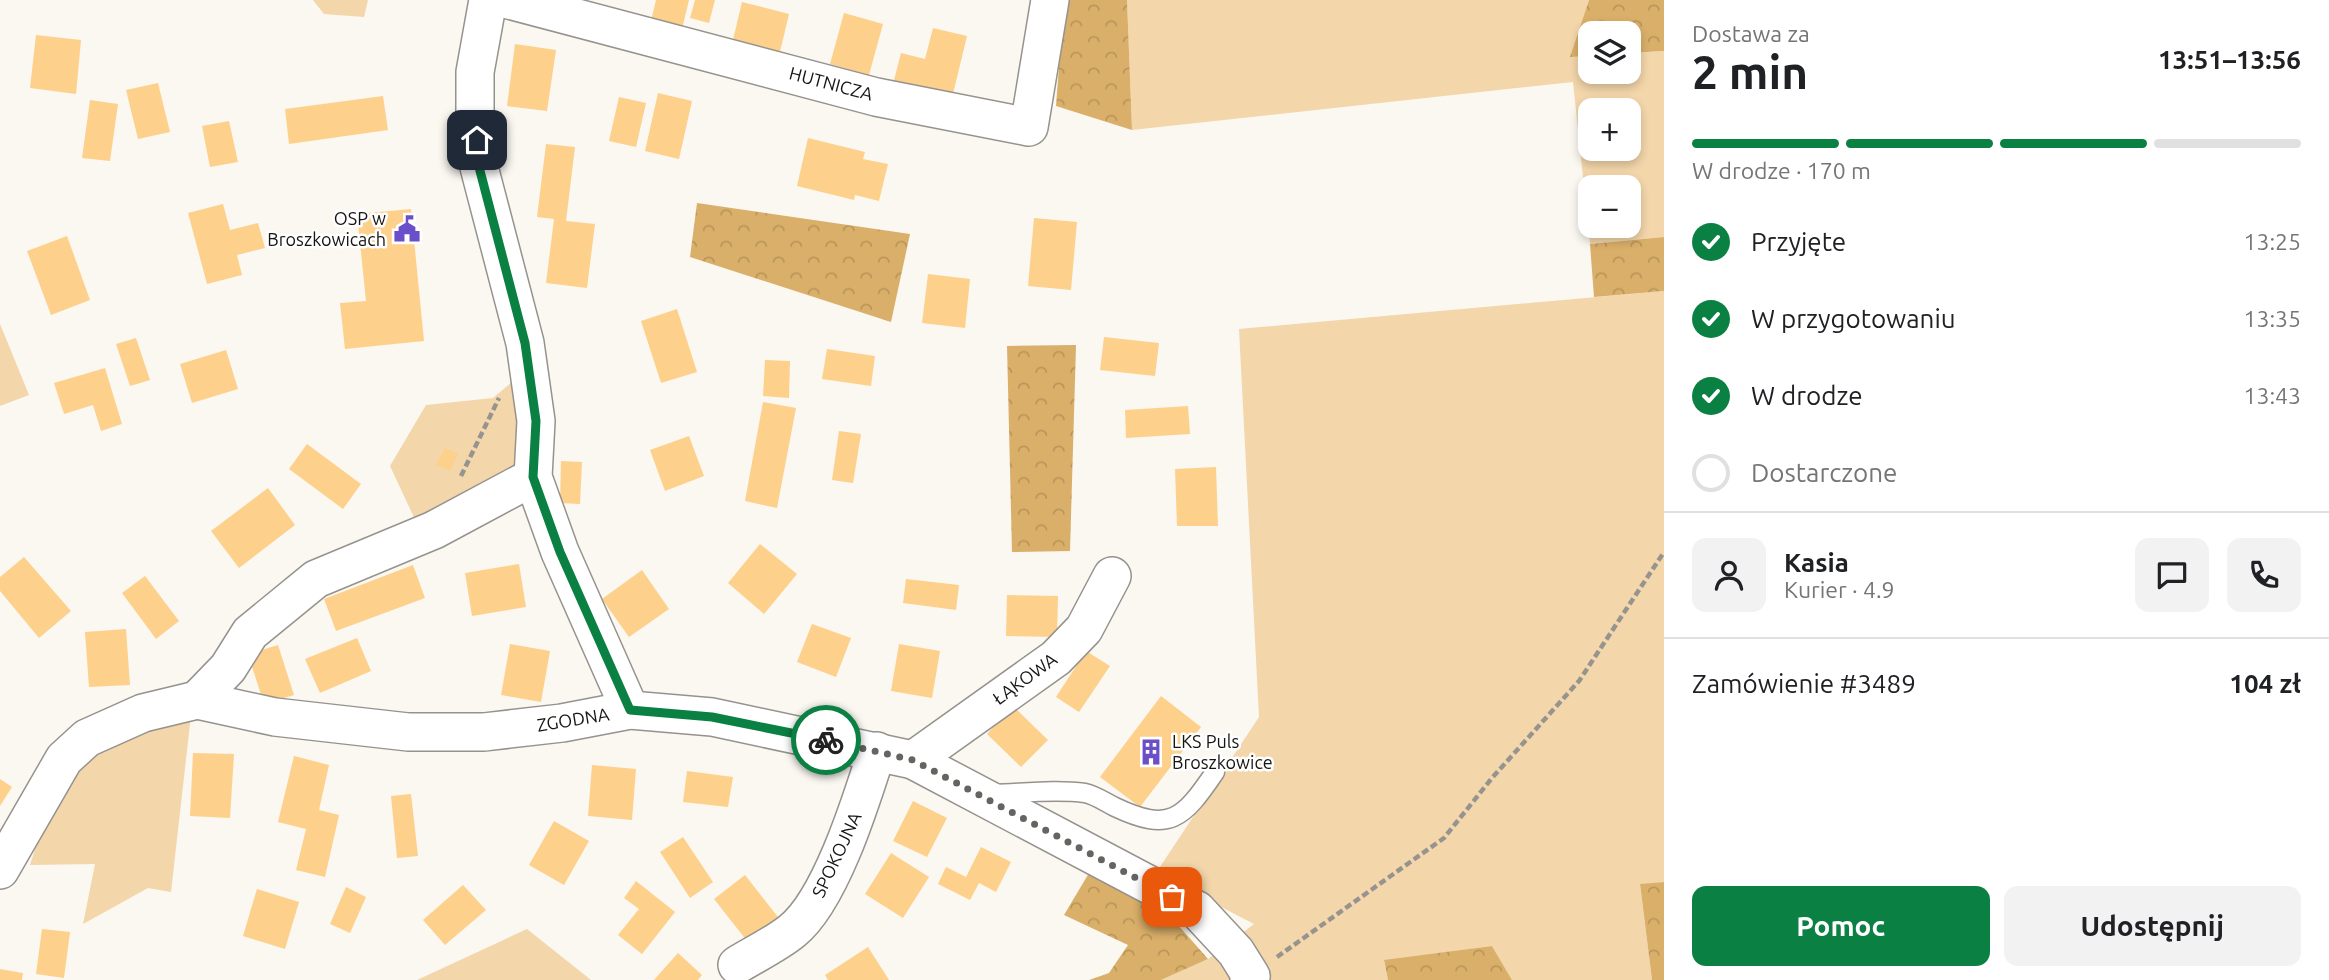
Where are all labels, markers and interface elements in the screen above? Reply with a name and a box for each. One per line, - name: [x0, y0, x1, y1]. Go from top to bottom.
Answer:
- map controls: [1578, 21, 1641, 238]
- button: layers: [1578, 21, 1641, 84]
- text: Dostawa za: [1692, 21, 1810, 46]
- text: 13:51–13:56: [2158, 45, 2301, 74]
- text: 2 min: [1692, 46, 1808, 98]
- street label: HUTNICZA: [787, 62, 876, 104]
- button: +: [1578, 98, 1641, 161]
- pin: [447, 110, 507, 170]
- icon: home: [458, 121, 496, 159]
- text: W drodze · 170 m: [1692, 158, 1871, 183]
- button: −: [1578, 175, 1641, 238]
- place label: OSP w Broszkowicach: [267, 208, 386, 249]
- public building icon: OSP w Broszkowicach: [392, 214, 422, 244]
- icon: check: [1692, 223, 1730, 261]
- text: Przyjęte: [1751, 227, 1846, 256]
- text: 13:25: [2243, 229, 2301, 254]
- icon: check: [1692, 300, 1730, 338]
- text: W przygotowaniu: [1751, 304, 1956, 333]
- text: 13:35: [2243, 306, 2301, 331]
- icon: check: [1692, 377, 1730, 415]
- text: W drodze: [1751, 381, 1863, 410]
- text: 13:43: [2243, 383, 2301, 408]
- text: Dostarczone: [1751, 458, 1897, 487]
- button: person: [1692, 538, 1766, 612]
- button: chat: [2135, 538, 2209, 612]
- button: phone: [2227, 538, 2301, 612]
- text: Kasia: [1784, 548, 1849, 577]
- text: Kurier · 4.9: [1784, 577, 1895, 602]
- street label: ŁĄKOWA: [989, 648, 1061, 708]
- text: Zamówienie #3489: [1692, 669, 1916, 698]
- text: 104 zł: [2229, 669, 2301, 698]
- street label: ZGODNA: [535, 703, 611, 735]
- courier: [791, 705, 861, 775]
- icon: bike: [807, 721, 845, 759]
- place label: LKS Puls Broszkowice: [1172, 731, 1273, 772]
- building icon: LKS Puls Broszkowice: [1136, 737, 1166, 767]
- street label: SPOKOJNA: [808, 809, 865, 900]
- pin: [1142, 867, 1202, 927]
- icon: bag: [1153, 878, 1191, 916]
- button: Pomoc: [1692, 886, 1990, 966]
- button: Udostępnij: [2004, 886, 2301, 966]

